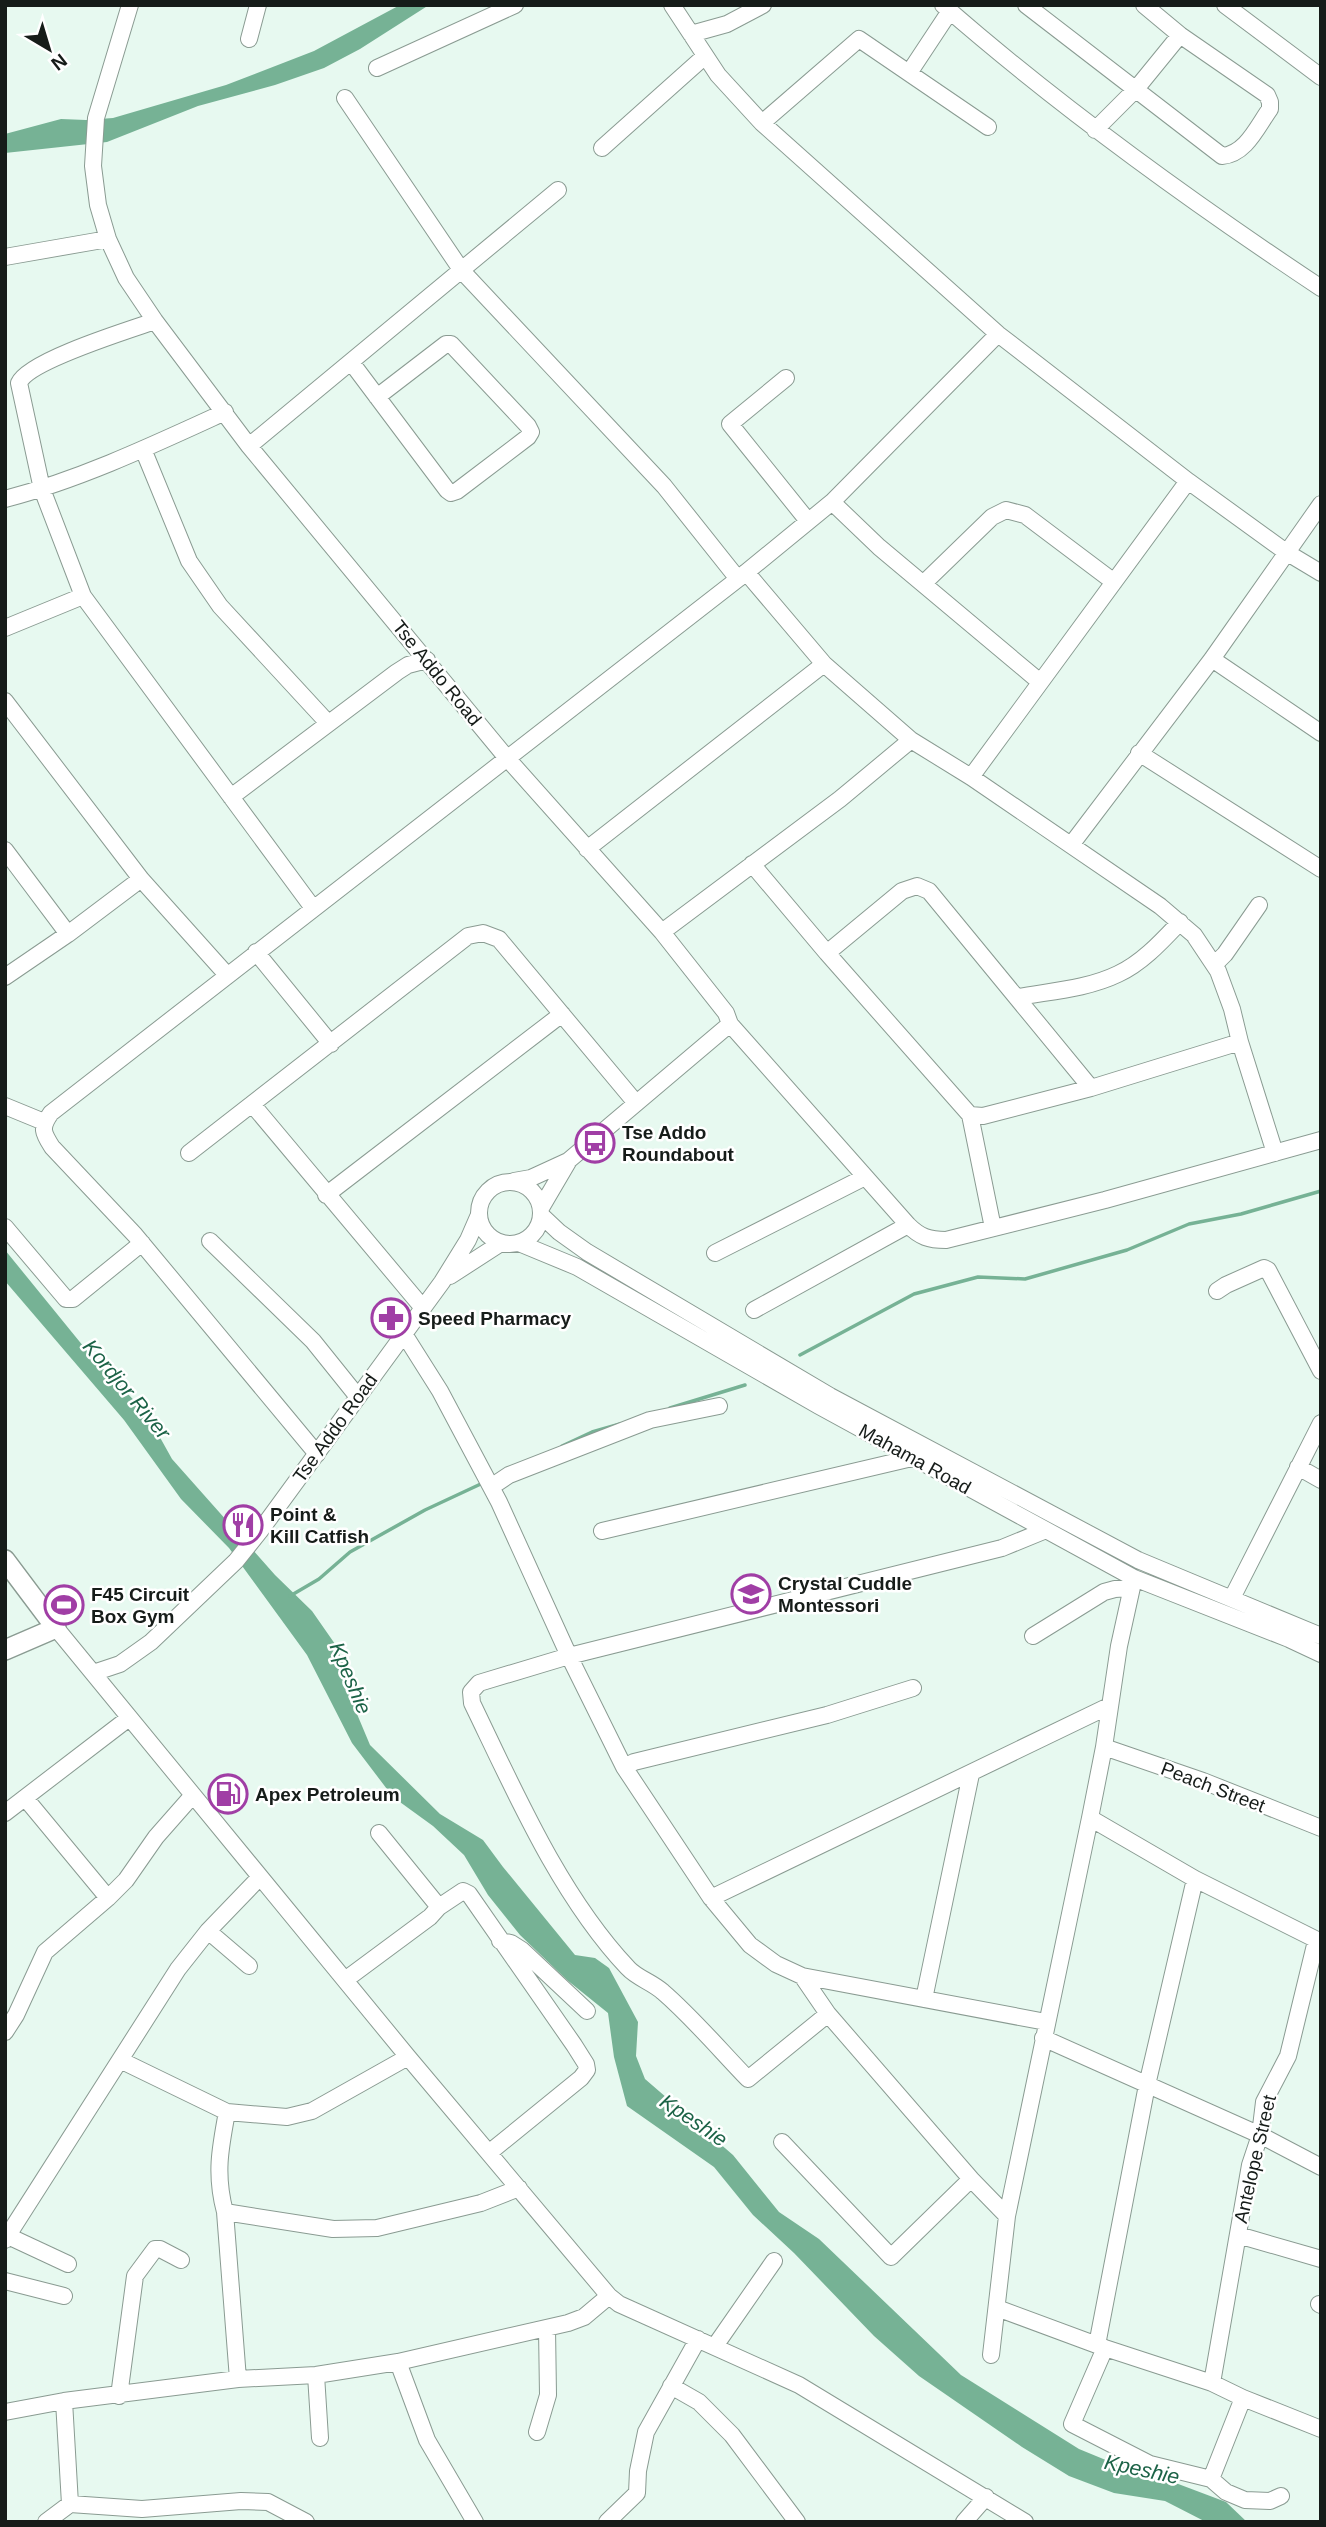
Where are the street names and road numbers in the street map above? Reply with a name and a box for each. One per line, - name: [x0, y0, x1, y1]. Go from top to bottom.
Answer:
- street label: Tse Addo Road: [388, 616, 486, 730]
- street label: Tse Addo Road: [289, 1370, 381, 1486]
- street label: Mahama Road: [855, 1420, 975, 1498]
- street label: Peach Street: [1158, 1758, 1269, 1817]
- street label: Antelope Street: [1230, 2092, 1280, 2225]

